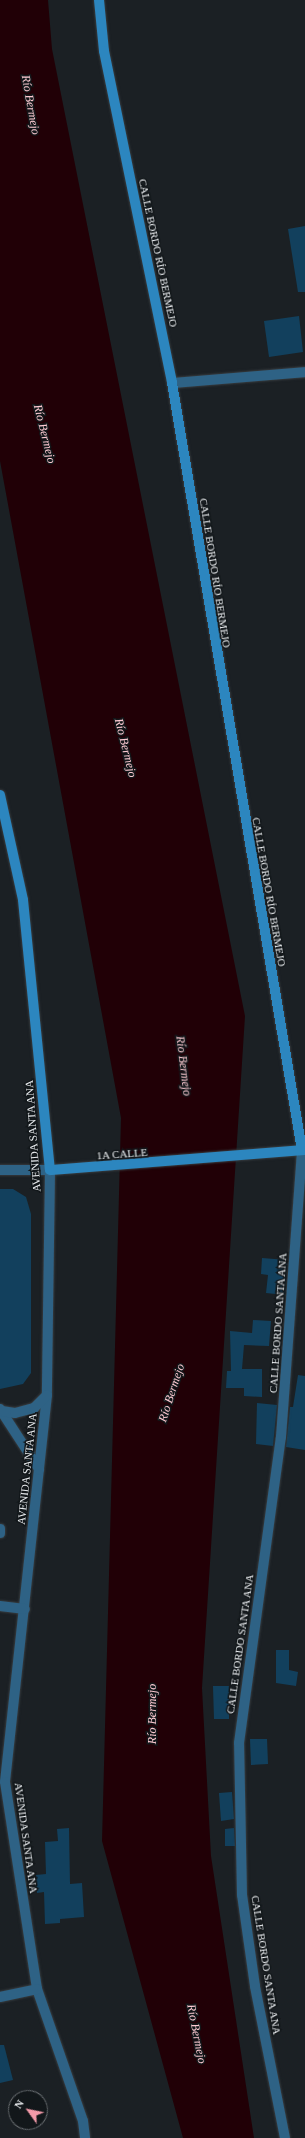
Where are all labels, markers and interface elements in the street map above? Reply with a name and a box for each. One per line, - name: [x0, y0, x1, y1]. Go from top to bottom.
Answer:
- water label: Río Bermejo: [18, 74, 42, 136]
- street label: CALLE BORDO RÍO BERMEJO: [136, 178, 180, 328]
- water label: Río Bermejo: [30, 403, 58, 465]
- street label: CALLE BORDO RÍO BERMEJO: [197, 497, 233, 649]
- water label: Río Bermejo: [111, 717, 139, 779]
- street label: CALLE BORDO RÍO BERMEJO: [249, 816, 289, 968]
- water label: Río Bermejo: [172, 1035, 194, 1097]
- street label: AVENIDA SANTA ANA: [22, 1079, 44, 1193]
- street label: 1A CALLE: [96, 1146, 148, 1162]
- street label: CALLE BORDO SANTA ANA: [266, 1252, 290, 1394]
- water label: Río Bermejo: [156, 1362, 188, 1424]
- street label: AVENIDA SANTA ANA: [14, 1412, 40, 1526]
- street label: CALLE BORDO SANTA ANA: [224, 1573, 256, 1715]
- water label: Río Bermejo: [146, 1684, 160, 1744]
- street label: AVENIDA SANTA ANA: [12, 1781, 40, 1895]
- street label: CALLE BORDO SANTA ANA: [248, 1894, 284, 2036]
- water label: Río Bermejo: [183, 2003, 209, 2065]
- north arrow: [8, 2090, 48, 2130]
- text: N: [12, 2097, 26, 2111]

